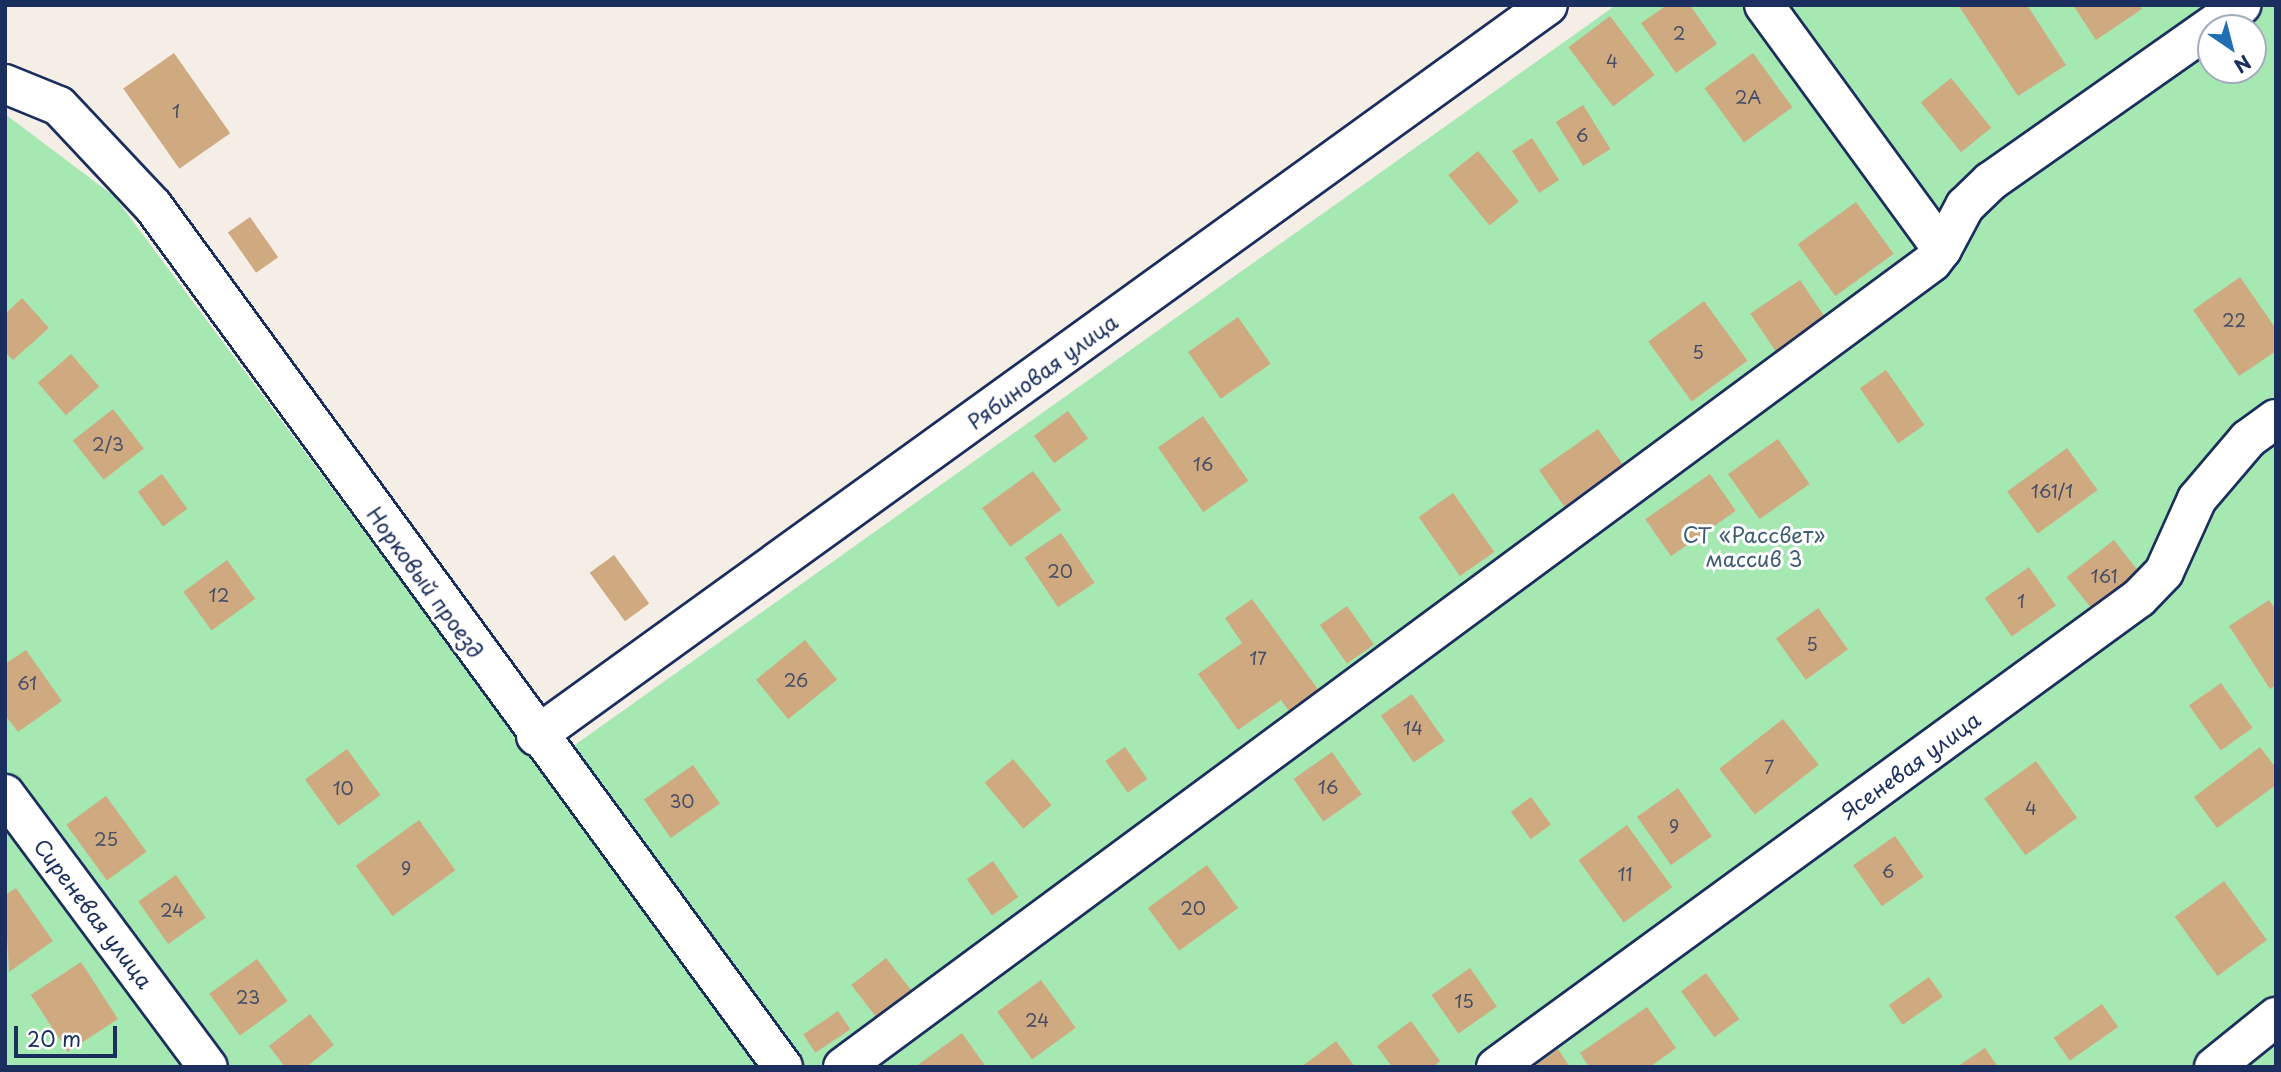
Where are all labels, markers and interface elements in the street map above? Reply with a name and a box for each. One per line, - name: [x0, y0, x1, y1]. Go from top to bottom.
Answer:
- north arrow: [2197, 14, 2267, 84]
- house number: 2: [1673, 22, 1685, 44]
- text: N: [2229, 49, 2257, 80]
- house number: 4: [1606, 50, 1618, 72]
- house number: 2А: [1735, 86, 1761, 108]
- house number: 1: [172, 100, 180, 122]
- house number: 6: [1576, 124, 1588, 146]
- street label: Рябиновая улица: [962, 308, 1122, 434]
- house number: 22: [2222, 309, 2246, 331]
- house number: 5: [1692, 341, 1704, 363]
- house number: 2/3: [92, 433, 124, 455]
- house number: 16: [1193, 453, 1213, 475]
- house number: 161/1: [2031, 480, 2073, 502]
- street label: Норковый проезд: [363, 502, 489, 662]
- park label: СТ «Рассвет» массив 3: [1683, 521, 1825, 571]
- house number: 20: [1047, 560, 1073, 582]
- house number: 161: [2091, 565, 2117, 587]
- house number: 12: [209, 584, 229, 606]
- house number: 1: [2017, 590, 2025, 612]
- house number: 5: [1806, 633, 1818, 655]
- house number: 17: [1249, 647, 1267, 669]
- house number: 26: [784, 669, 808, 691]
- house number: 61: [17, 672, 37, 694]
- street label: Ясеневая улица: [1835, 706, 1985, 824]
- house number: 14: [1403, 717, 1423, 739]
- house number: 7: [1764, 756, 1774, 778]
- house number: 16: [1318, 776, 1338, 798]
- house number: 10: [332, 777, 354, 799]
- house number: 30: [669, 790, 695, 812]
- house number: 4: [2025, 797, 2037, 819]
- house number: 9: [1669, 815, 1679, 837]
- house number: 25: [94, 828, 118, 850]
- street label: Сиреневая улица: [29, 833, 159, 993]
- house number: 9: [401, 857, 411, 879]
- house number: 6: [1882, 860, 1894, 882]
- house number: 11: [1617, 863, 1633, 885]
- house number: 20: [1180, 897, 1206, 919]
- house number: 24: [160, 899, 184, 921]
- house number: 23: [236, 986, 260, 1008]
- house number: 15: [1454, 990, 1474, 1012]
- house number: 24: [1025, 1009, 1049, 1031]
- scale bar: [18, 1012, 121, 1056]
- text: 20 m: [27, 1022, 81, 1054]

